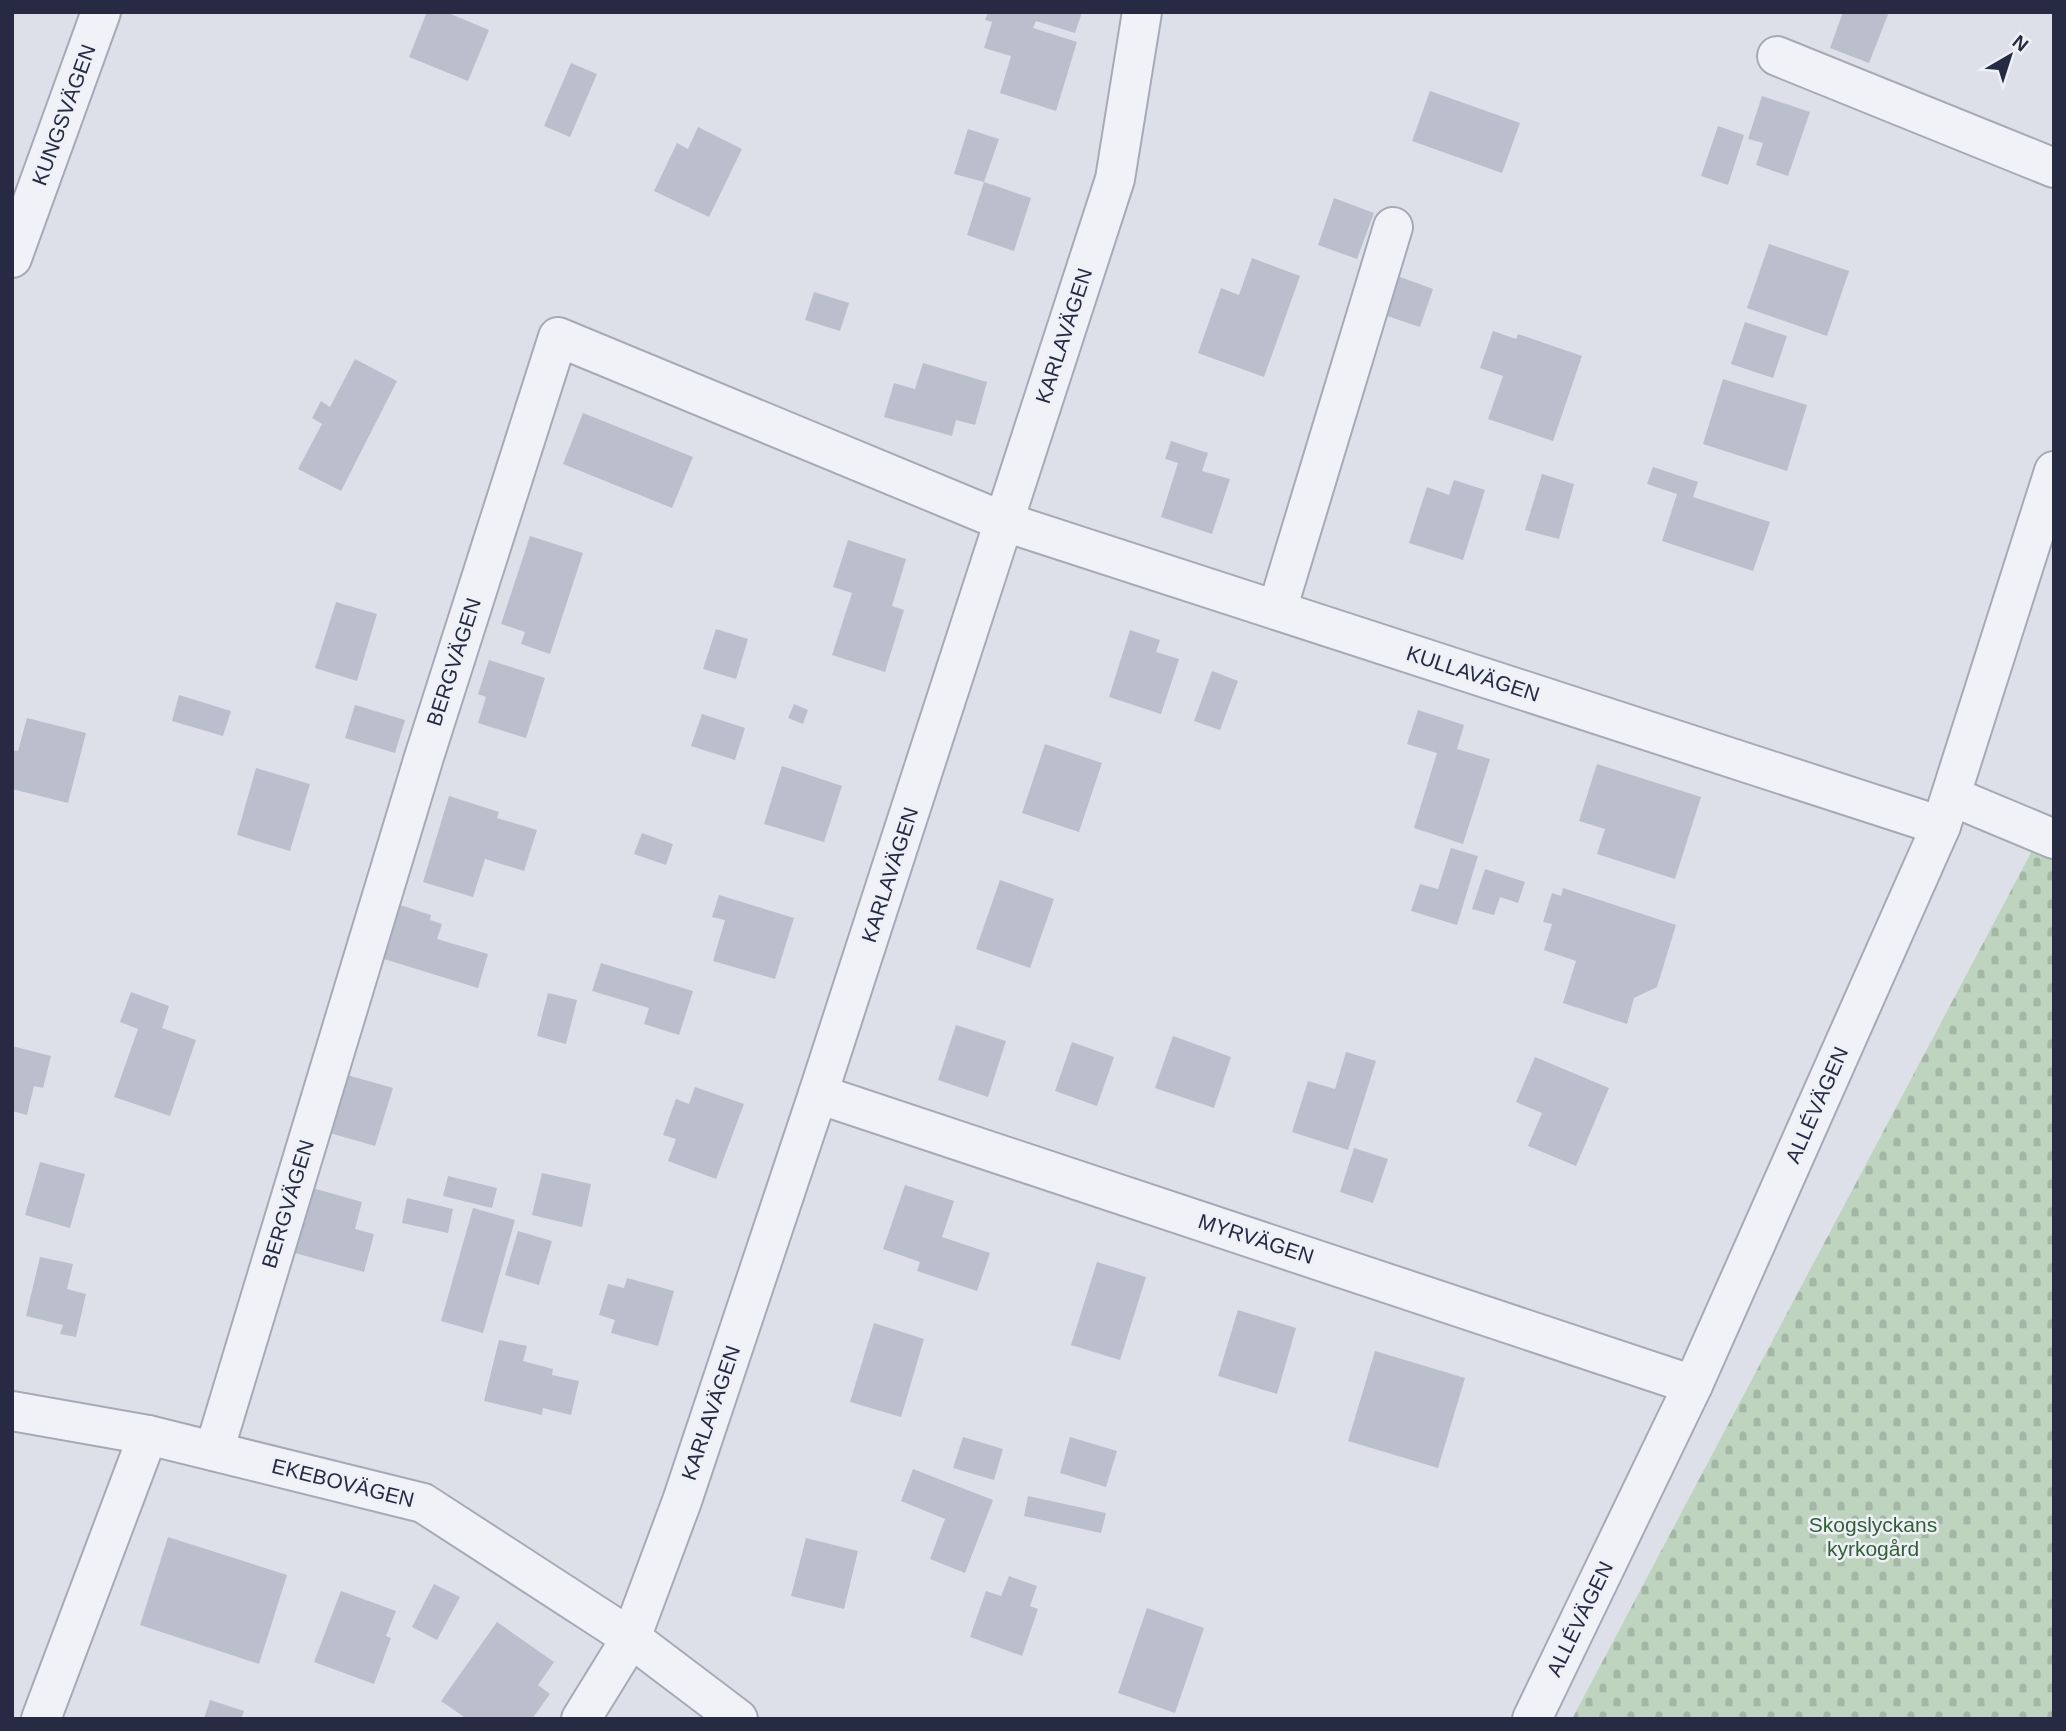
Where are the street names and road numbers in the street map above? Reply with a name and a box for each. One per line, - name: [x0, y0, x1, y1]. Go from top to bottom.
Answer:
- street label: KUNGSVÄGEN: [27, 41, 100, 188]
- street label: KARLAVÄGEN: [1031, 265, 1096, 406]
- street label: BERGVÄGEN: [422, 595, 485, 729]
- street label: KULLAVÄGEN: [1404, 641, 1543, 706]
- street label: KARLAVÄGEN: [857, 804, 922, 945]
- street label: ALLÉVÄGEN: [1781, 1043, 1852, 1167]
- street label: BERGVÄGEN: [257, 1137, 318, 1271]
- street label: MYRVÄGEN: [1196, 1209, 1317, 1268]
- street label: KARLAVÄGEN: [677, 1343, 744, 1483]
- street label: EKEBOVÄGEN: [270, 1454, 417, 1511]
- street label: ALLÉVÄGEN: [1542, 1558, 1617, 1680]

